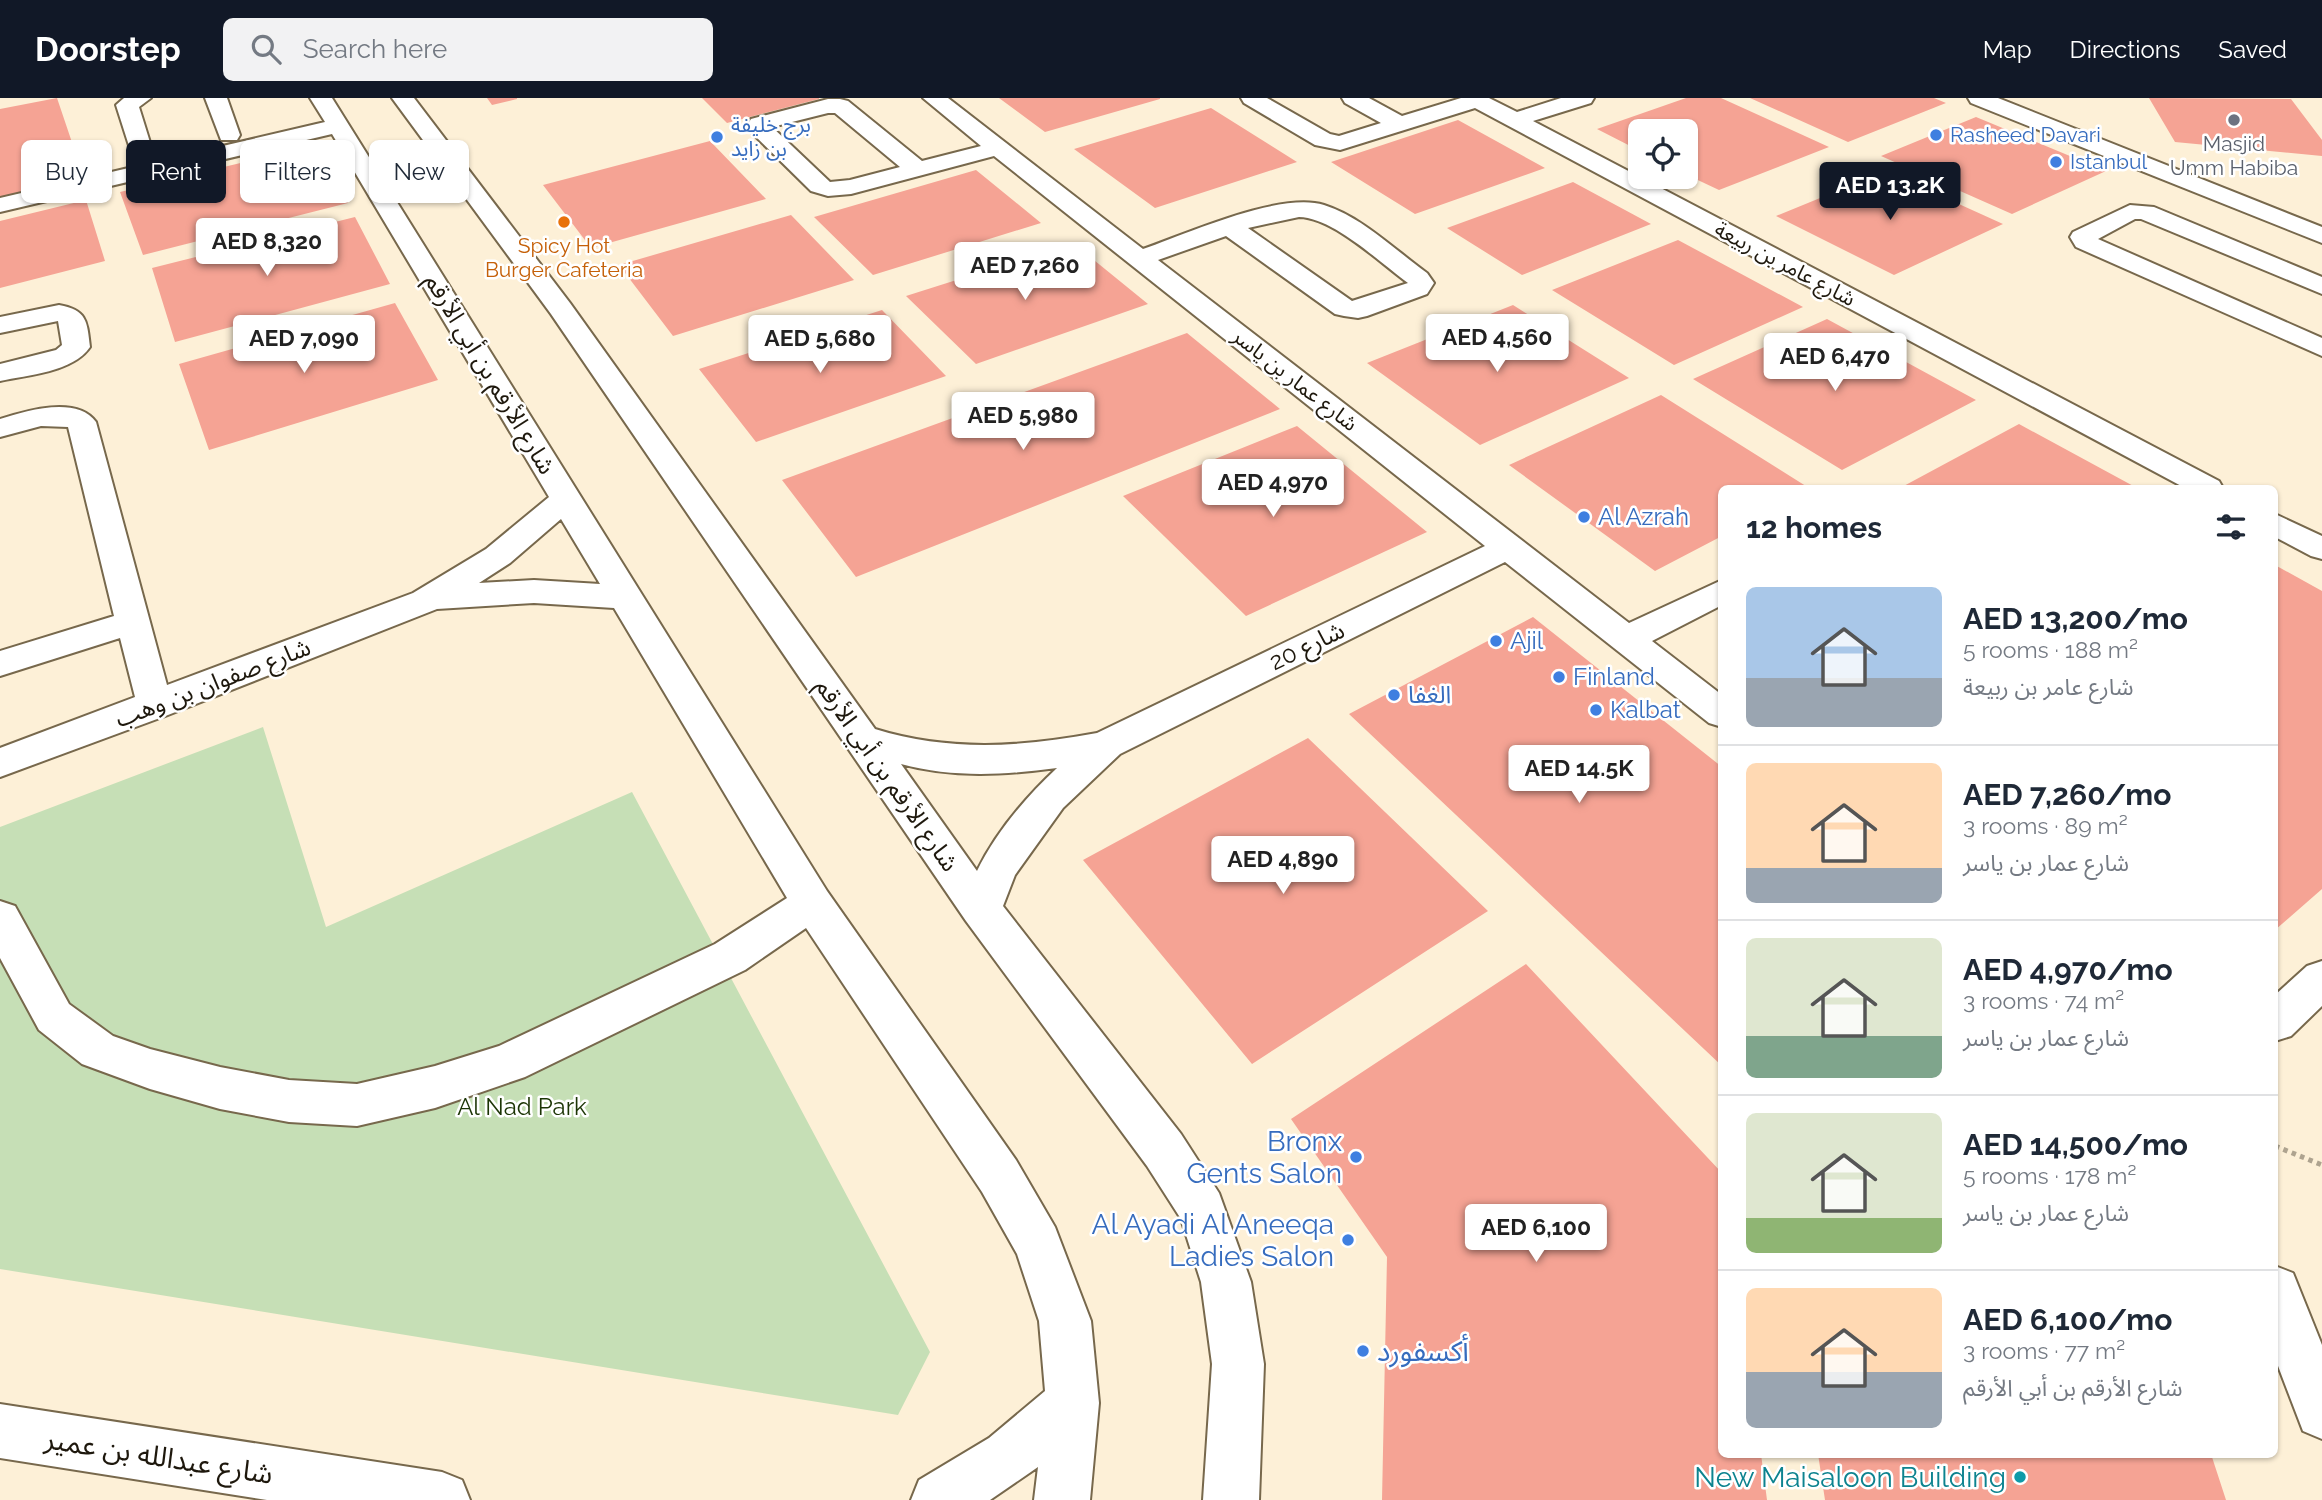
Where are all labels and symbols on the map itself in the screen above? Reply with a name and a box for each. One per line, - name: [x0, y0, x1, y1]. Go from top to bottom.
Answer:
- place label: برج خليفة بن زايد: [731, 112, 811, 161]
- marker: Masjid Umm Habiba: [2226, 112, 2242, 128]
- place label: Rasheed Davari: [1950, 122, 2101, 147]
- marker: Rasheed Davari: [1928, 127, 1944, 143]
- marker: برج خليفة بن زايد: [709, 129, 725, 145]
- place label: Masjid Umm Habiba: [2170, 131, 2298, 180]
- place label: Istanbul: [2070, 149, 2147, 174]
- marker: Istanbul: [2048, 154, 2064, 170]
- pin: AED 13.2K: [1810, 162, 1970, 222]
- marker: Spicy Hot Burger Cafeteria: [556, 214, 572, 230]
- street label: شارع عامر بن ربيعة: [1709, 216, 1860, 314]
- pin: AED 8,320: [187, 218, 347, 278]
- place label: Spicy Hot Burger Cafeteria: [485, 233, 643, 282]
- pin: AED 7,260: [945, 242, 1105, 302]
- street label: شارع الأرقم بن أبي الأرقم: [415, 268, 563, 482]
- pin: AED 4,560: [1417, 314, 1577, 374]
- pin: AED 7,090: [224, 316, 384, 375]
- pin: AED 5,680: [740, 316, 900, 375]
- street label: شارع عمار بن ياسر: [1225, 322, 1363, 439]
- pin: AED 6,470: [1755, 334, 1915, 393]
- pin: AED 5,980: [943, 392, 1103, 452]
- pin: AED 4,970: [1193, 460, 1353, 519]
- place label: Al Azrah: [1598, 502, 1689, 531]
- marker: Al Azrah: [1576, 509, 1592, 525]
- street label: شارع 20: [1264, 615, 1350, 679]
- place label: Ajil: [1510, 626, 1544, 655]
- street label: شارع صفوان بن وهب: [111, 632, 316, 736]
- marker: Ajil: [1488, 633, 1504, 649]
- place label: Finland: [1573, 662, 1655, 691]
- marker: Finland: [1551, 669, 1567, 685]
- street label: شارع الأرقم بن أبي الأرقم: [806, 672, 966, 879]
- place label: الغفا: [1408, 680, 1451, 709]
- marker: الغفا: [1386, 687, 1402, 703]
- place label: Kalbat: [1610, 695, 1681, 724]
- marker: Kalbat: [1588, 702, 1604, 718]
- pin: AED 14.5K: [1499, 746, 1659, 805]
- pin: AED 4,890: [1203, 836, 1363, 896]
- park label: Al Nad Park: [457, 1092, 587, 1121]
- place label: Bronx Gents Salon: [1186, 1125, 1342, 1190]
- marker: Bronx Gents Salon: [1348, 1149, 1364, 1165]
- pin: AED 6,100: [1456, 1204, 1616, 1264]
- place label: Al Ayadi Al Aneeqa Ladies Salon: [1092, 1208, 1334, 1273]
- marker: Al Ayadi Al Aneeqa Ladies Salon: [1340, 1232, 1356, 1248]
- place label: أكسفورد: [1377, 1333, 1469, 1368]
- marker: أكسفورد: [1355, 1343, 1371, 1359]
- street label: شارع عبدالله بن عمير: [41, 1422, 275, 1495]
- place label: New Maisaloon Building: [1694, 1461, 2006, 1494]
- marker: New Maisaloon Building: [2012, 1469, 2028, 1485]

